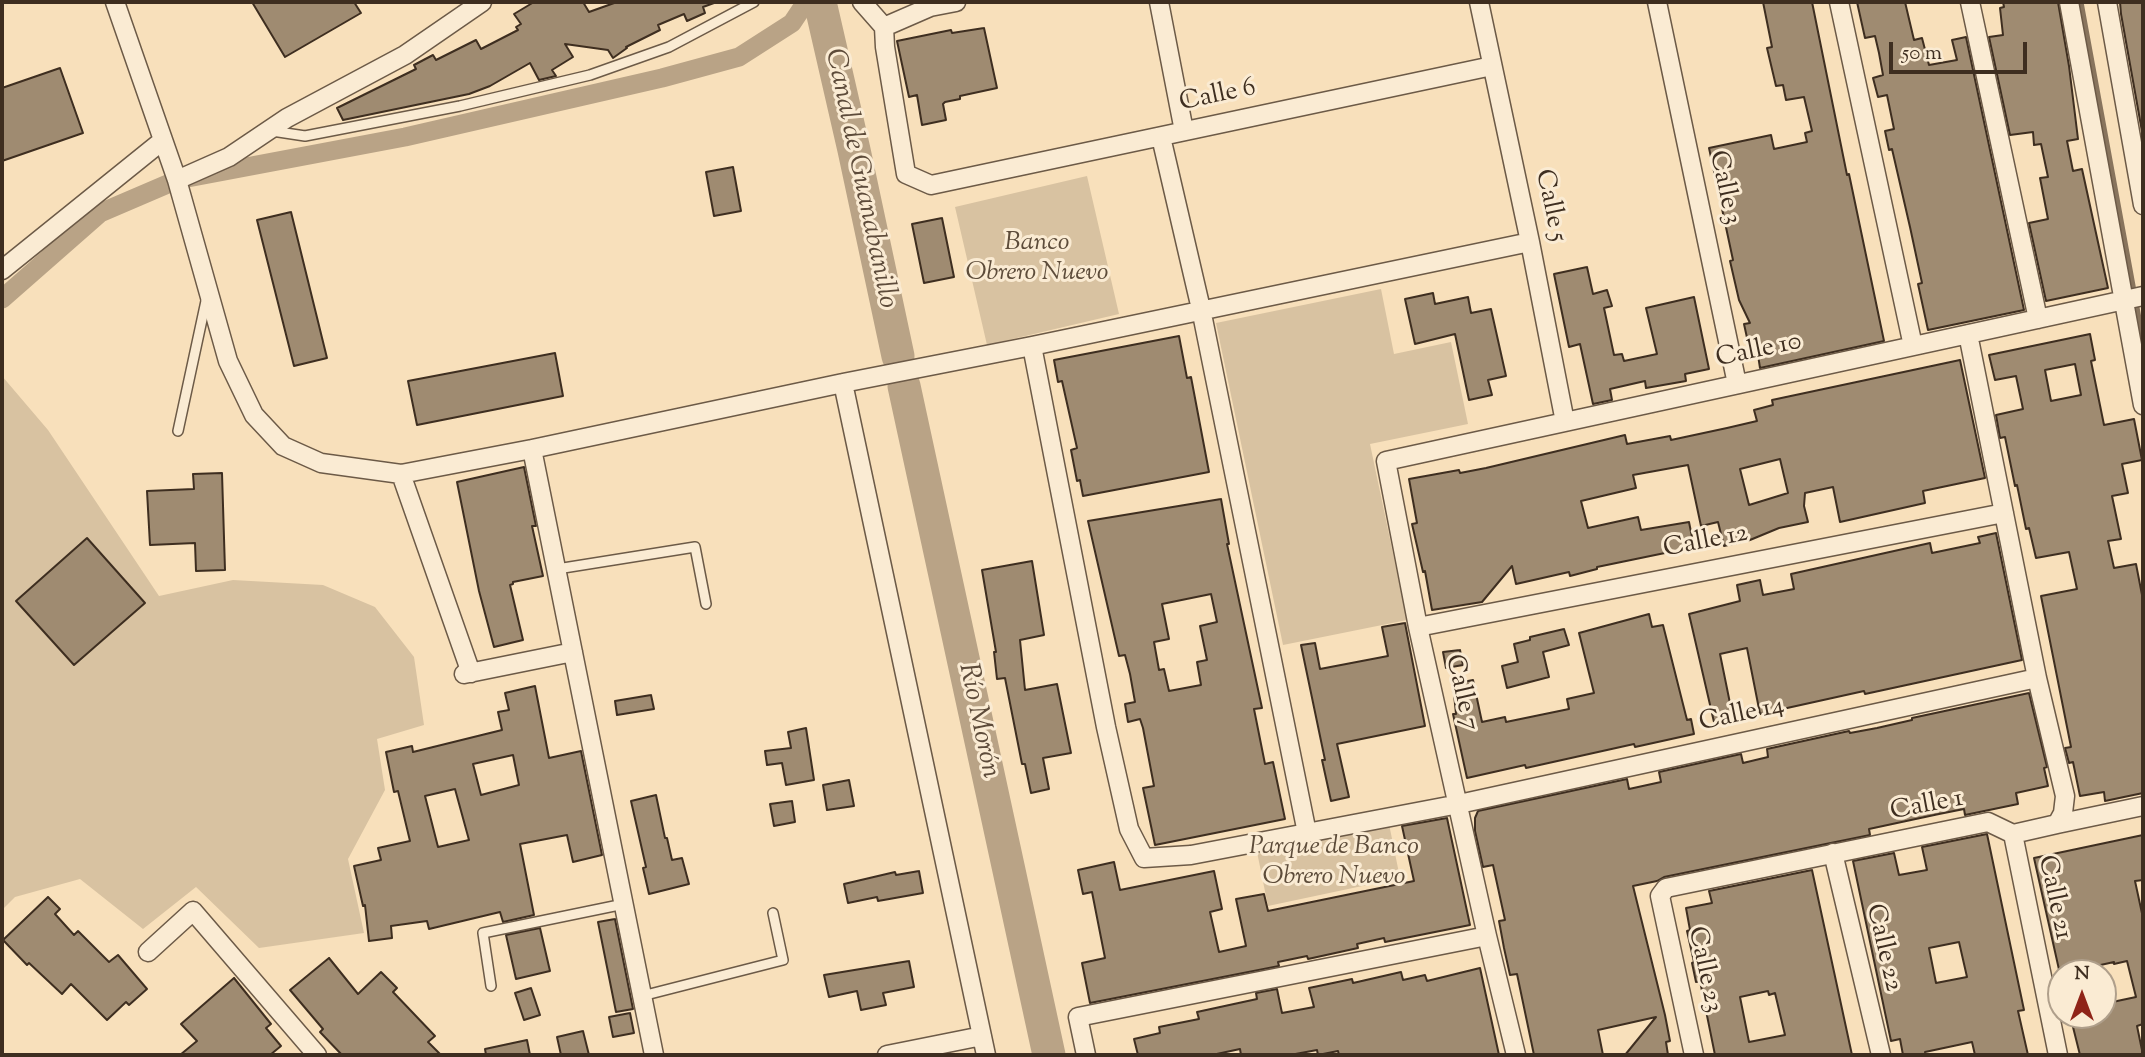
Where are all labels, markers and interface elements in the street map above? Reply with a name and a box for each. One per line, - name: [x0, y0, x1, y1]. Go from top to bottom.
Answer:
- scale bar: [1893, 28, 2031, 72]
- text: 50 m: [1902, 39, 1942, 69]
- water label: Canal de Guanabanillo: [815, 46, 903, 312]
- street label: Calle 6: [1177, 74, 1259, 120]
- street label: Calle 3: [1700, 148, 1746, 228]
- street label: Calle 5: [1526, 167, 1572, 245]
- park label: Banco Obrero Nuevo: [966, 229, 1108, 290]
- street label: Calle 10: [1713, 328, 1805, 376]
- street label: Calle 12: [1661, 520, 1751, 566]
- street label: Calle 7: [1436, 652, 1484, 734]
- water label: Río Morón: [948, 660, 1006, 782]
- street label: Calle 14: [1696, 692, 1788, 740]
- street label: Calle 1: [1888, 785, 1966, 829]
- park label: Parque de Banco Obrero Nuevo: [1249, 833, 1419, 894]
- street label: Calle 21: [2029, 853, 2077, 943]
- street label: Calle 22: [1857, 901, 1907, 995]
- street label: Calle 23: [1679, 924, 1727, 1016]
- north arrow: [2047, 959, 2117, 1029]
- text: N: [2074, 961, 2090, 988]

